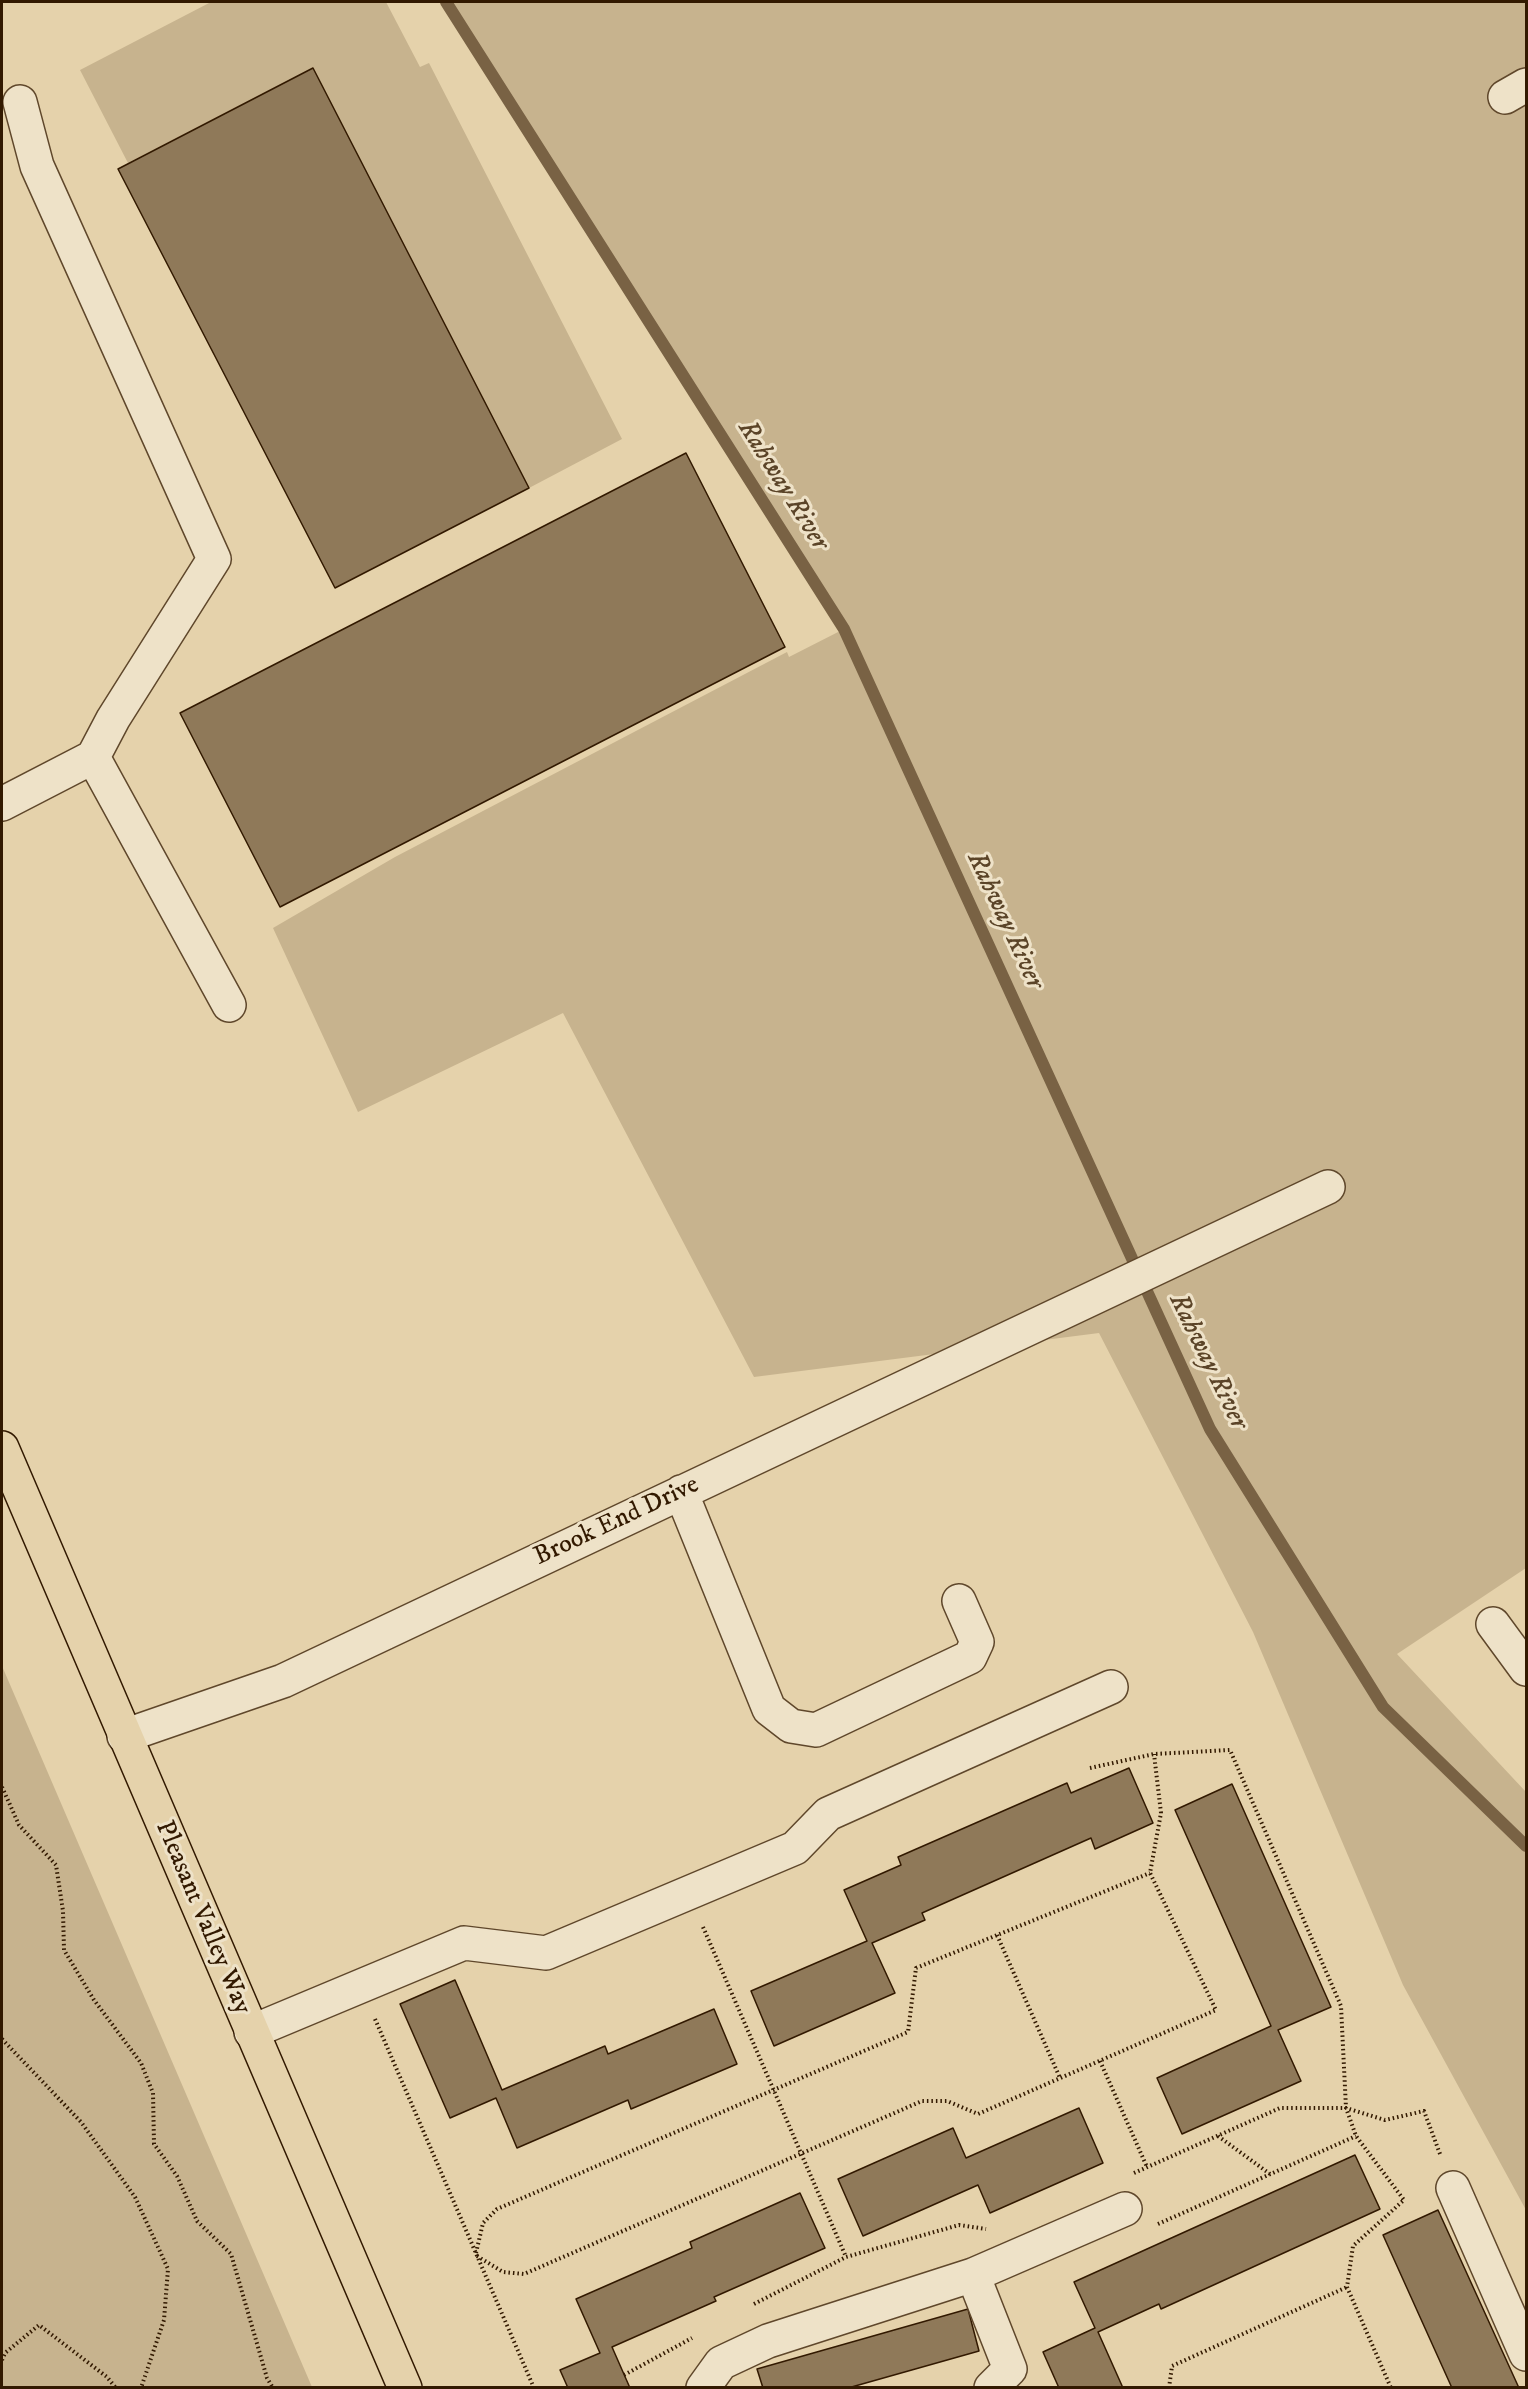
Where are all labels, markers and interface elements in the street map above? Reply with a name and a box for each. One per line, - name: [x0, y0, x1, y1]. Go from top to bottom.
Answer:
- water label: Rahway River: [729, 415, 835, 557]
- water label: Rahway River: [958, 847, 1050, 995]
- water label: Rahway River: [1160, 1289, 1254, 1435]
- street label: Brook End Drive: [530, 1470, 704, 1574]
- street label: Pleasant Valley Way: [147, 1817, 257, 2019]

